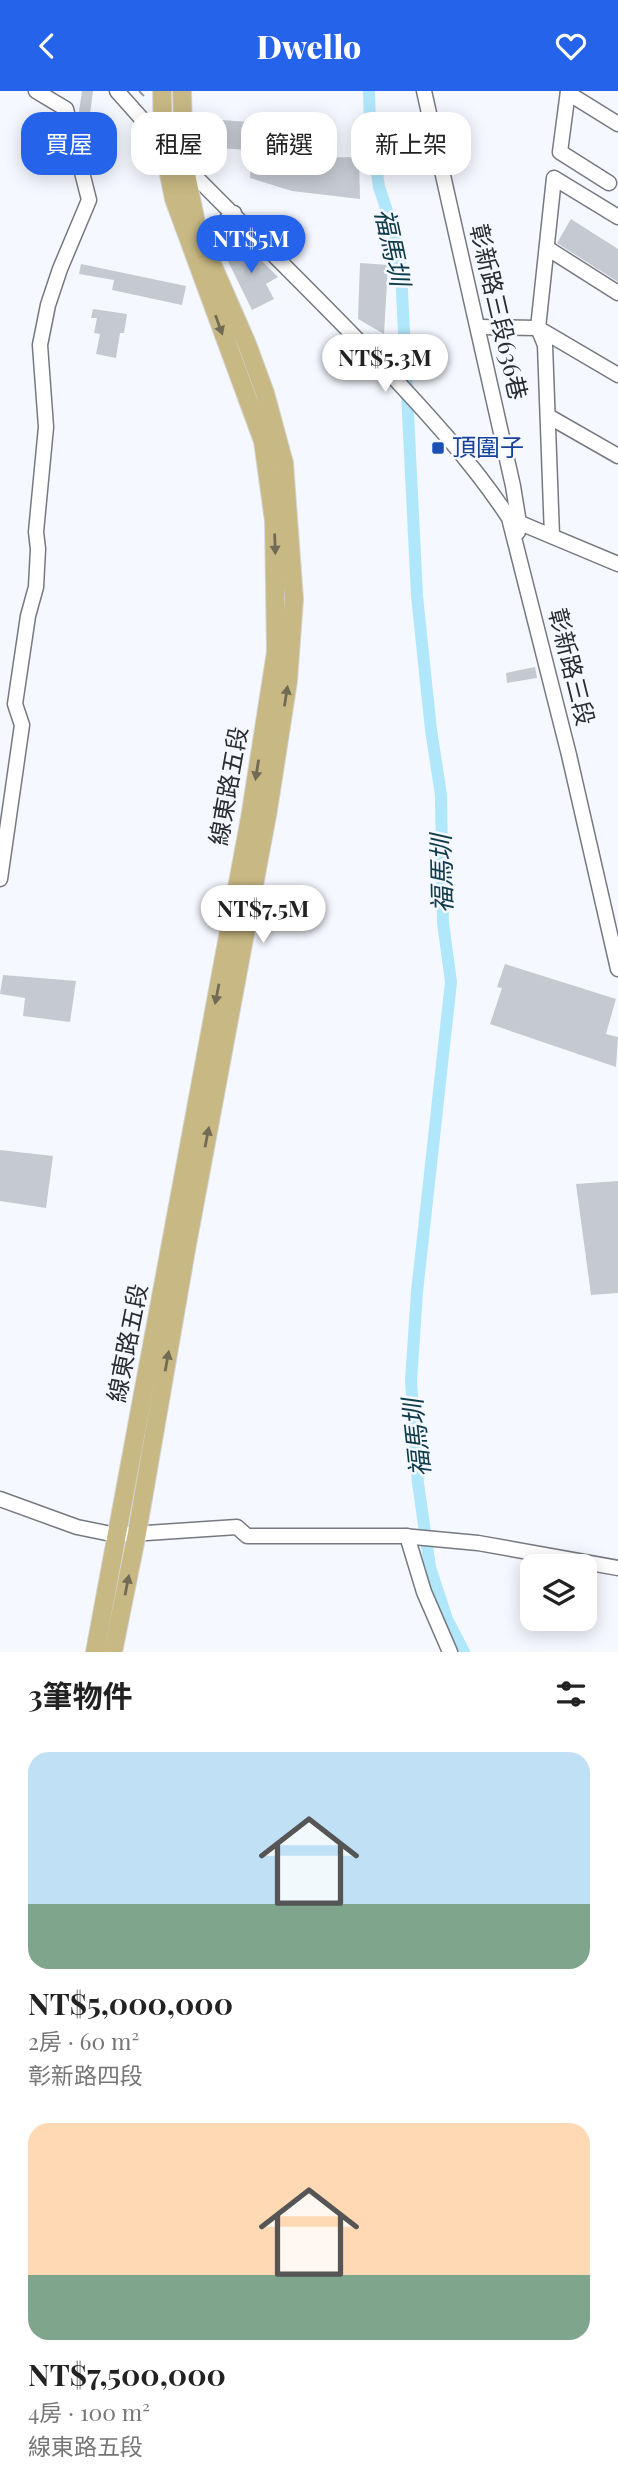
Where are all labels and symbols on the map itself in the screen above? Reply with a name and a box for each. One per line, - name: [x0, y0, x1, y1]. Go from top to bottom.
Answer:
- water label: 福馬圳: [368, 205, 420, 292]
- pin: NT$5M: [202, 215, 300, 275]
- street label: 彰新路三段636巷: [464, 220, 536, 403]
- one-way arrow: [214, 315, 225, 336]
- pin: NT$5.3M: [320, 335, 450, 394]
- place label: 頂圍子: [452, 430, 524, 462]
- marker: 頂圍子: [430, 440, 446, 456]
- one-way arrow: [270, 533, 281, 555]
- street label: 彰新路三段: [543, 604, 603, 729]
- one-way arrow: [281, 685, 292, 707]
- street label: 線東路五段: [201, 724, 253, 848]
- one-way arrow: [251, 759, 262, 781]
- water label: 福馬圳: [422, 831, 459, 913]
- pin: NT$7.5M: [198, 885, 328, 945]
- one-way arrow: [211, 983, 222, 1005]
- one-way arrow: [202, 1126, 213, 1148]
- street label: 線東路五段: [99, 1281, 153, 1405]
- one-way arrow: [162, 1350, 173, 1372]
- water label: 福馬圳: [394, 1394, 437, 1479]
- one-way arrow: [121, 1574, 132, 1596]

